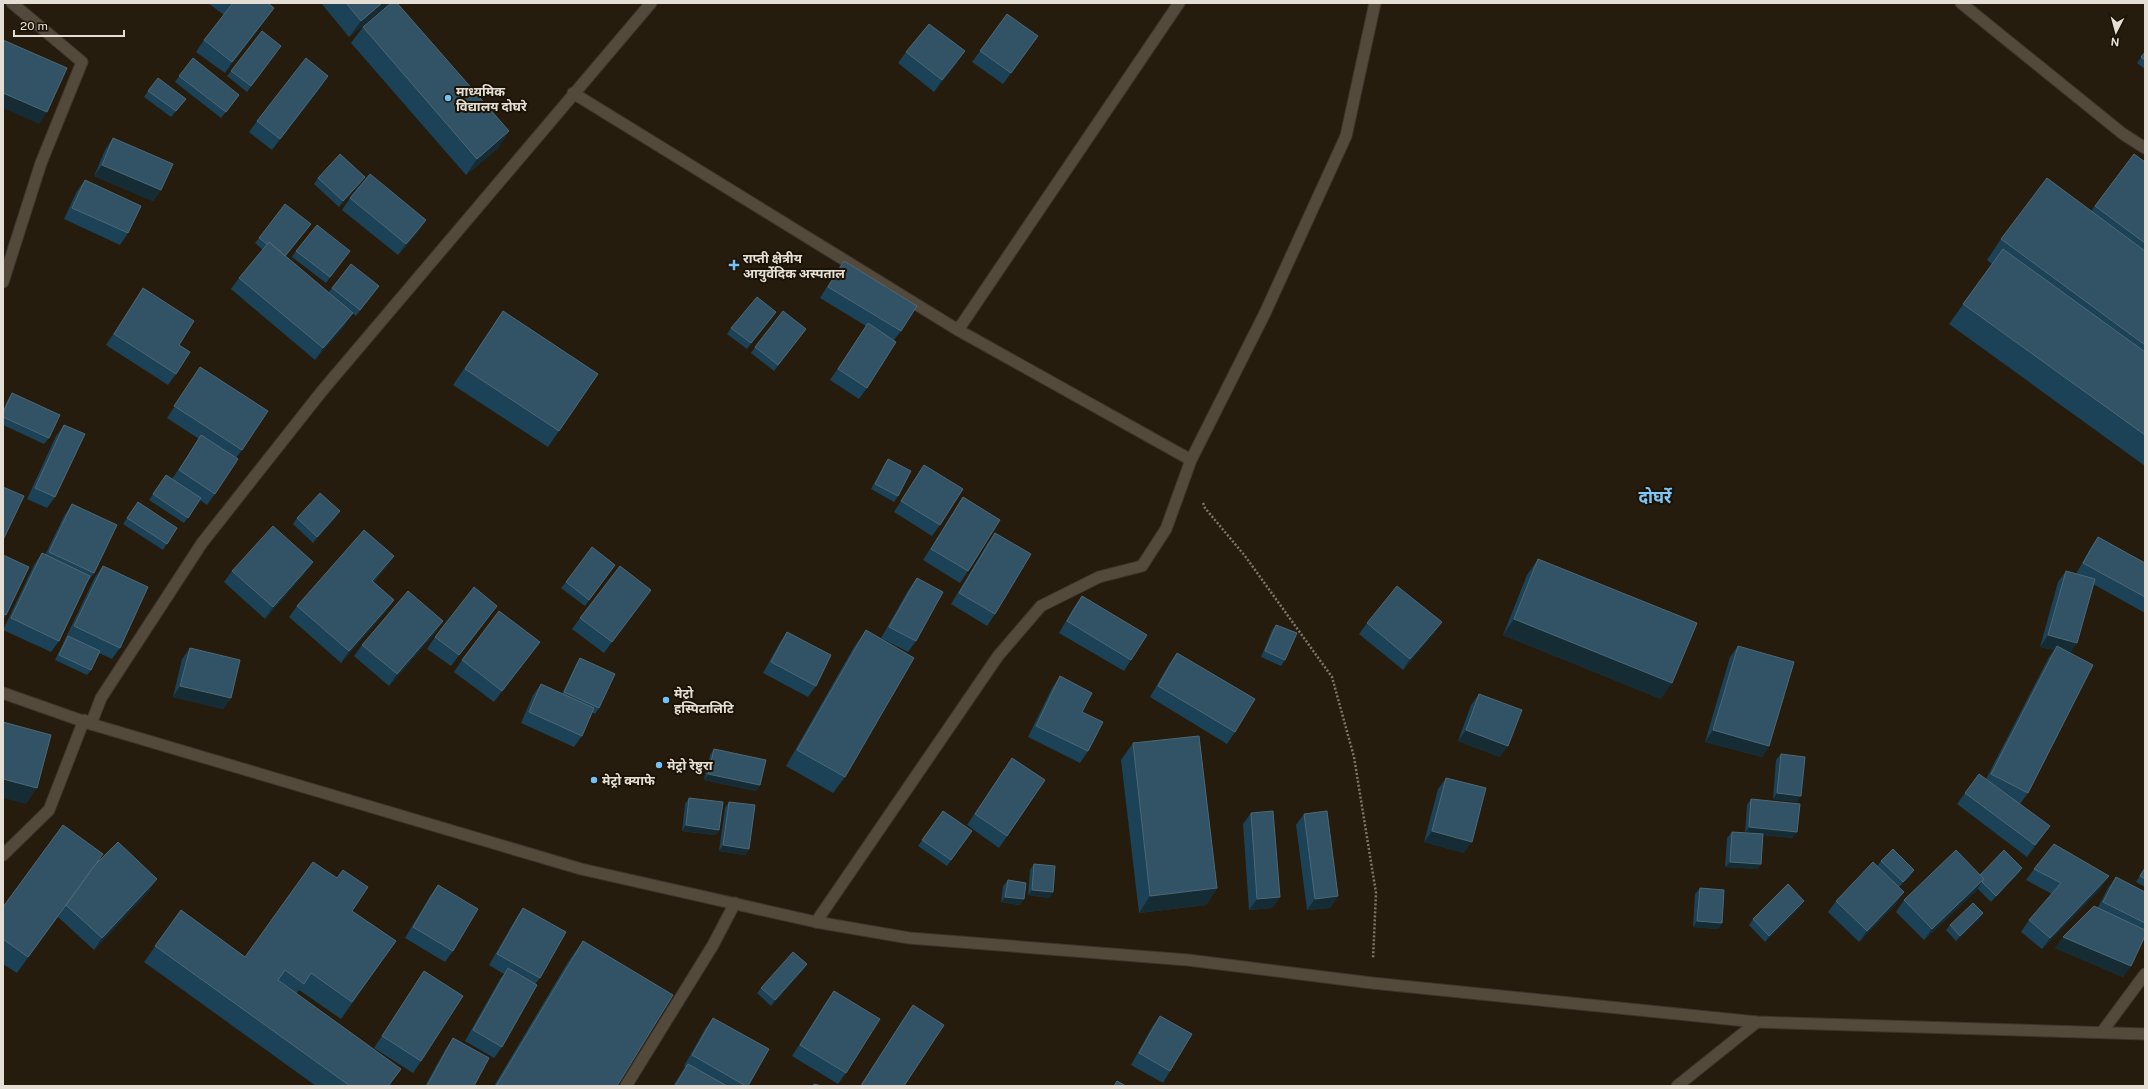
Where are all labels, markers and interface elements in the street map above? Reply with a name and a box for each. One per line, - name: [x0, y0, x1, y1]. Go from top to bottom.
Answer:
- scale bar: [14, 12, 124, 38]
- north arrow: [2096, 12, 2136, 52]
- text: 20 m: [20, 19, 48, 33]
- text: N: [2110, 36, 2120, 48]
- place label: माध्यमिक विद्यालय दोघरे: [456, 84, 527, 114]
- marker: माध्यमिक विद्यालय दोघरे: [443, 93, 453, 103]
- place label: राप्ती क्षेत्रीय आयुर्वेदिक अस्पताल: [743, 251, 845, 283]
- marker: राप्ती क्षेत्रीय आयुर्वेदिक अस्पताल: [728, 259, 740, 271]
- district label: दोघर्रे: [1638, 487, 1672, 507]
- place label: मेट्रो हस्पिटालिटि: [674, 686, 735, 716]
- marker: मेट्रो हस्पिटालिटि: [661, 695, 671, 705]
- place label: मेट्रो रेष्टुरा: [667, 758, 714, 775]
- marker: मेट्रो रेष्टुरा: [654, 760, 664, 770]
- place label: मेट्रो क्याफे: [602, 773, 655, 788]
- marker: मेट्रो क्याफे: [589, 775, 599, 785]

